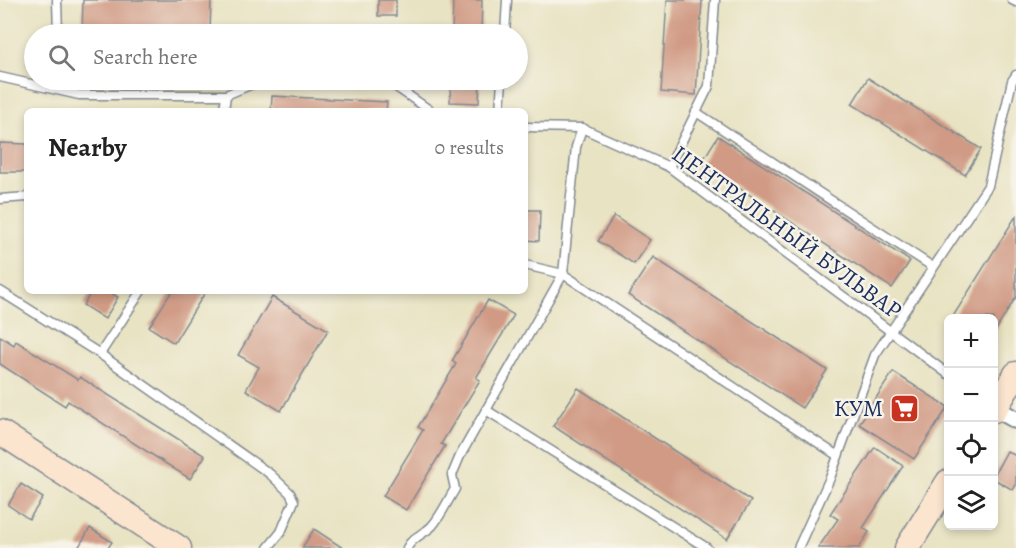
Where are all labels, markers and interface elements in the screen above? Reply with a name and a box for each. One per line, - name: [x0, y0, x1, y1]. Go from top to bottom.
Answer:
- search box: [24, 24, 528, 90]
- icon: search: [45, 41, 78, 74]
- text: Search here: [93, 42, 198, 72]
- text: Nearby: [48, 130, 127, 165]
- text: 0 results: [435, 134, 504, 161]
- street label: ЦЕНТРАЛЬНЫЙ БУЛЬВАР: [666, 138, 908, 326]
- map controls: [944, 314, 998, 530]
- button: +: [944, 314, 998, 368]
- button: −: [944, 368, 998, 422]
- place label: КУМ: [834, 392, 883, 424]
- supermarket icon: КУМ: [888, 392, 920, 424]
- button: locate: [944, 422, 998, 476]
- button: layers: [944, 476, 998, 530]

